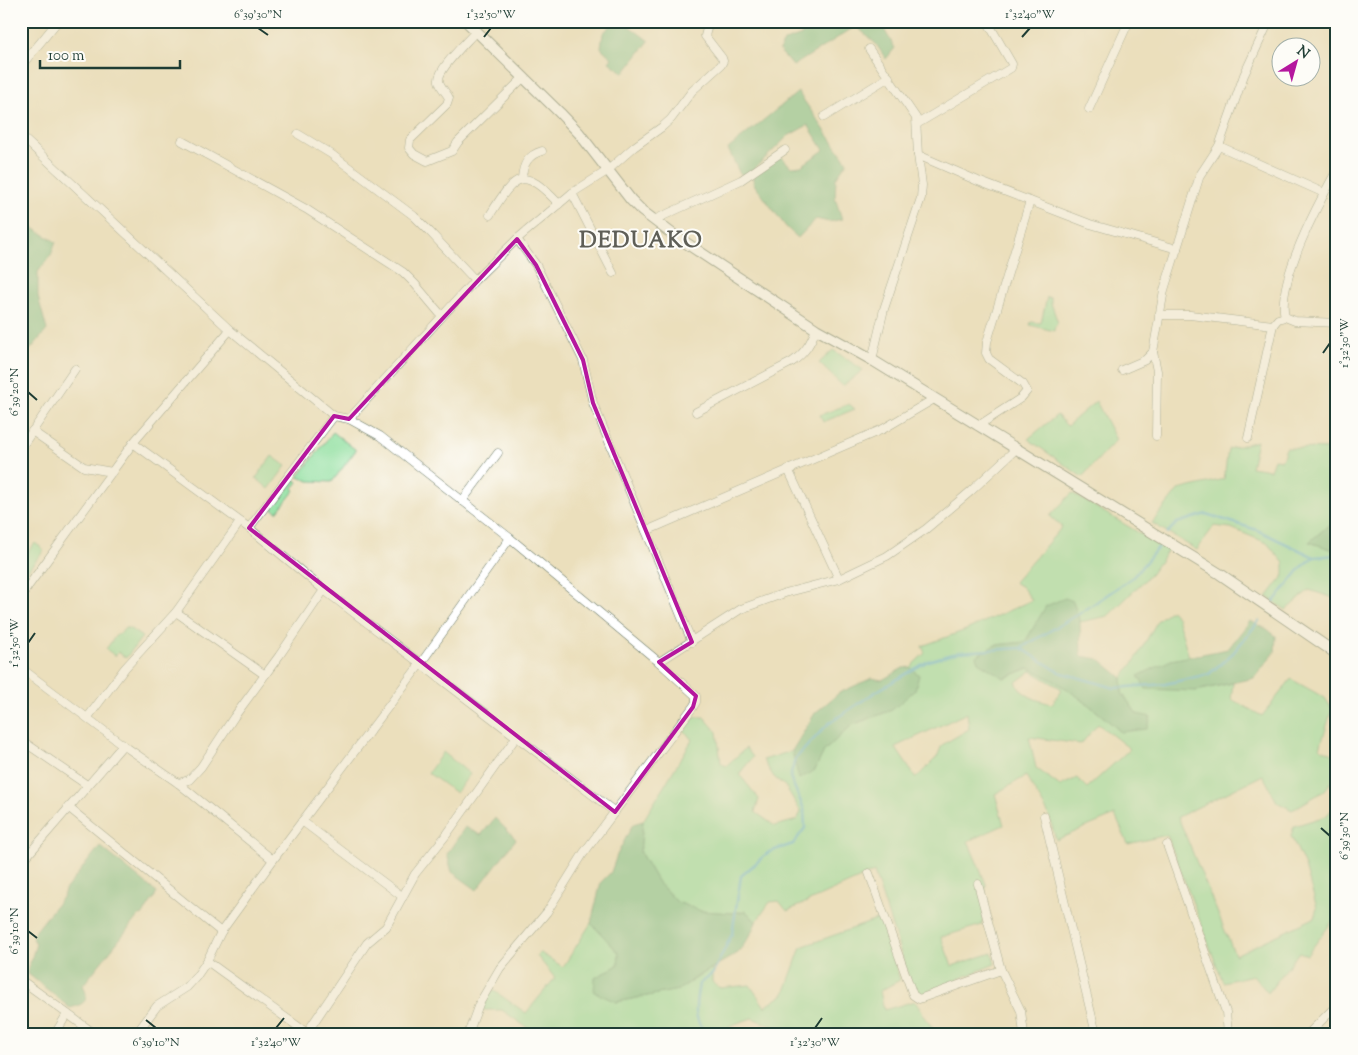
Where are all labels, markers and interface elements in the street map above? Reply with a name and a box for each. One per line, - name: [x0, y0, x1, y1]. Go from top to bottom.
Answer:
- text: 6°39'30"N: [234, 6, 282, 24]
- text: 1°32'50"W: [466, 6, 516, 24]
- text: 1°32'40"W: [1005, 6, 1056, 24]
- scale bar: [40, 38, 180, 70]
- north arrow: [1270, 38, 1320, 88]
- text: N: [1292, 42, 1313, 65]
- text: 100 m: [48, 46, 85, 67]
- district label: DEDUAKO: [579, 226, 703, 258]
- text: 1°32'30"W: [1336, 317, 1354, 368]
- text: 6°39'20"N: [6, 367, 24, 416]
- text: 1°32'50"W: [6, 618, 24, 668]
- text: 6°39'30"N: [1336, 812, 1354, 860]
- text: 6°39'10"N: [6, 907, 24, 955]
- text: 6°39'10"N: [132, 1034, 180, 1052]
- text: 1°32'40"W: [251, 1034, 302, 1052]
- text: 1°32'30"W: [790, 1034, 841, 1052]

